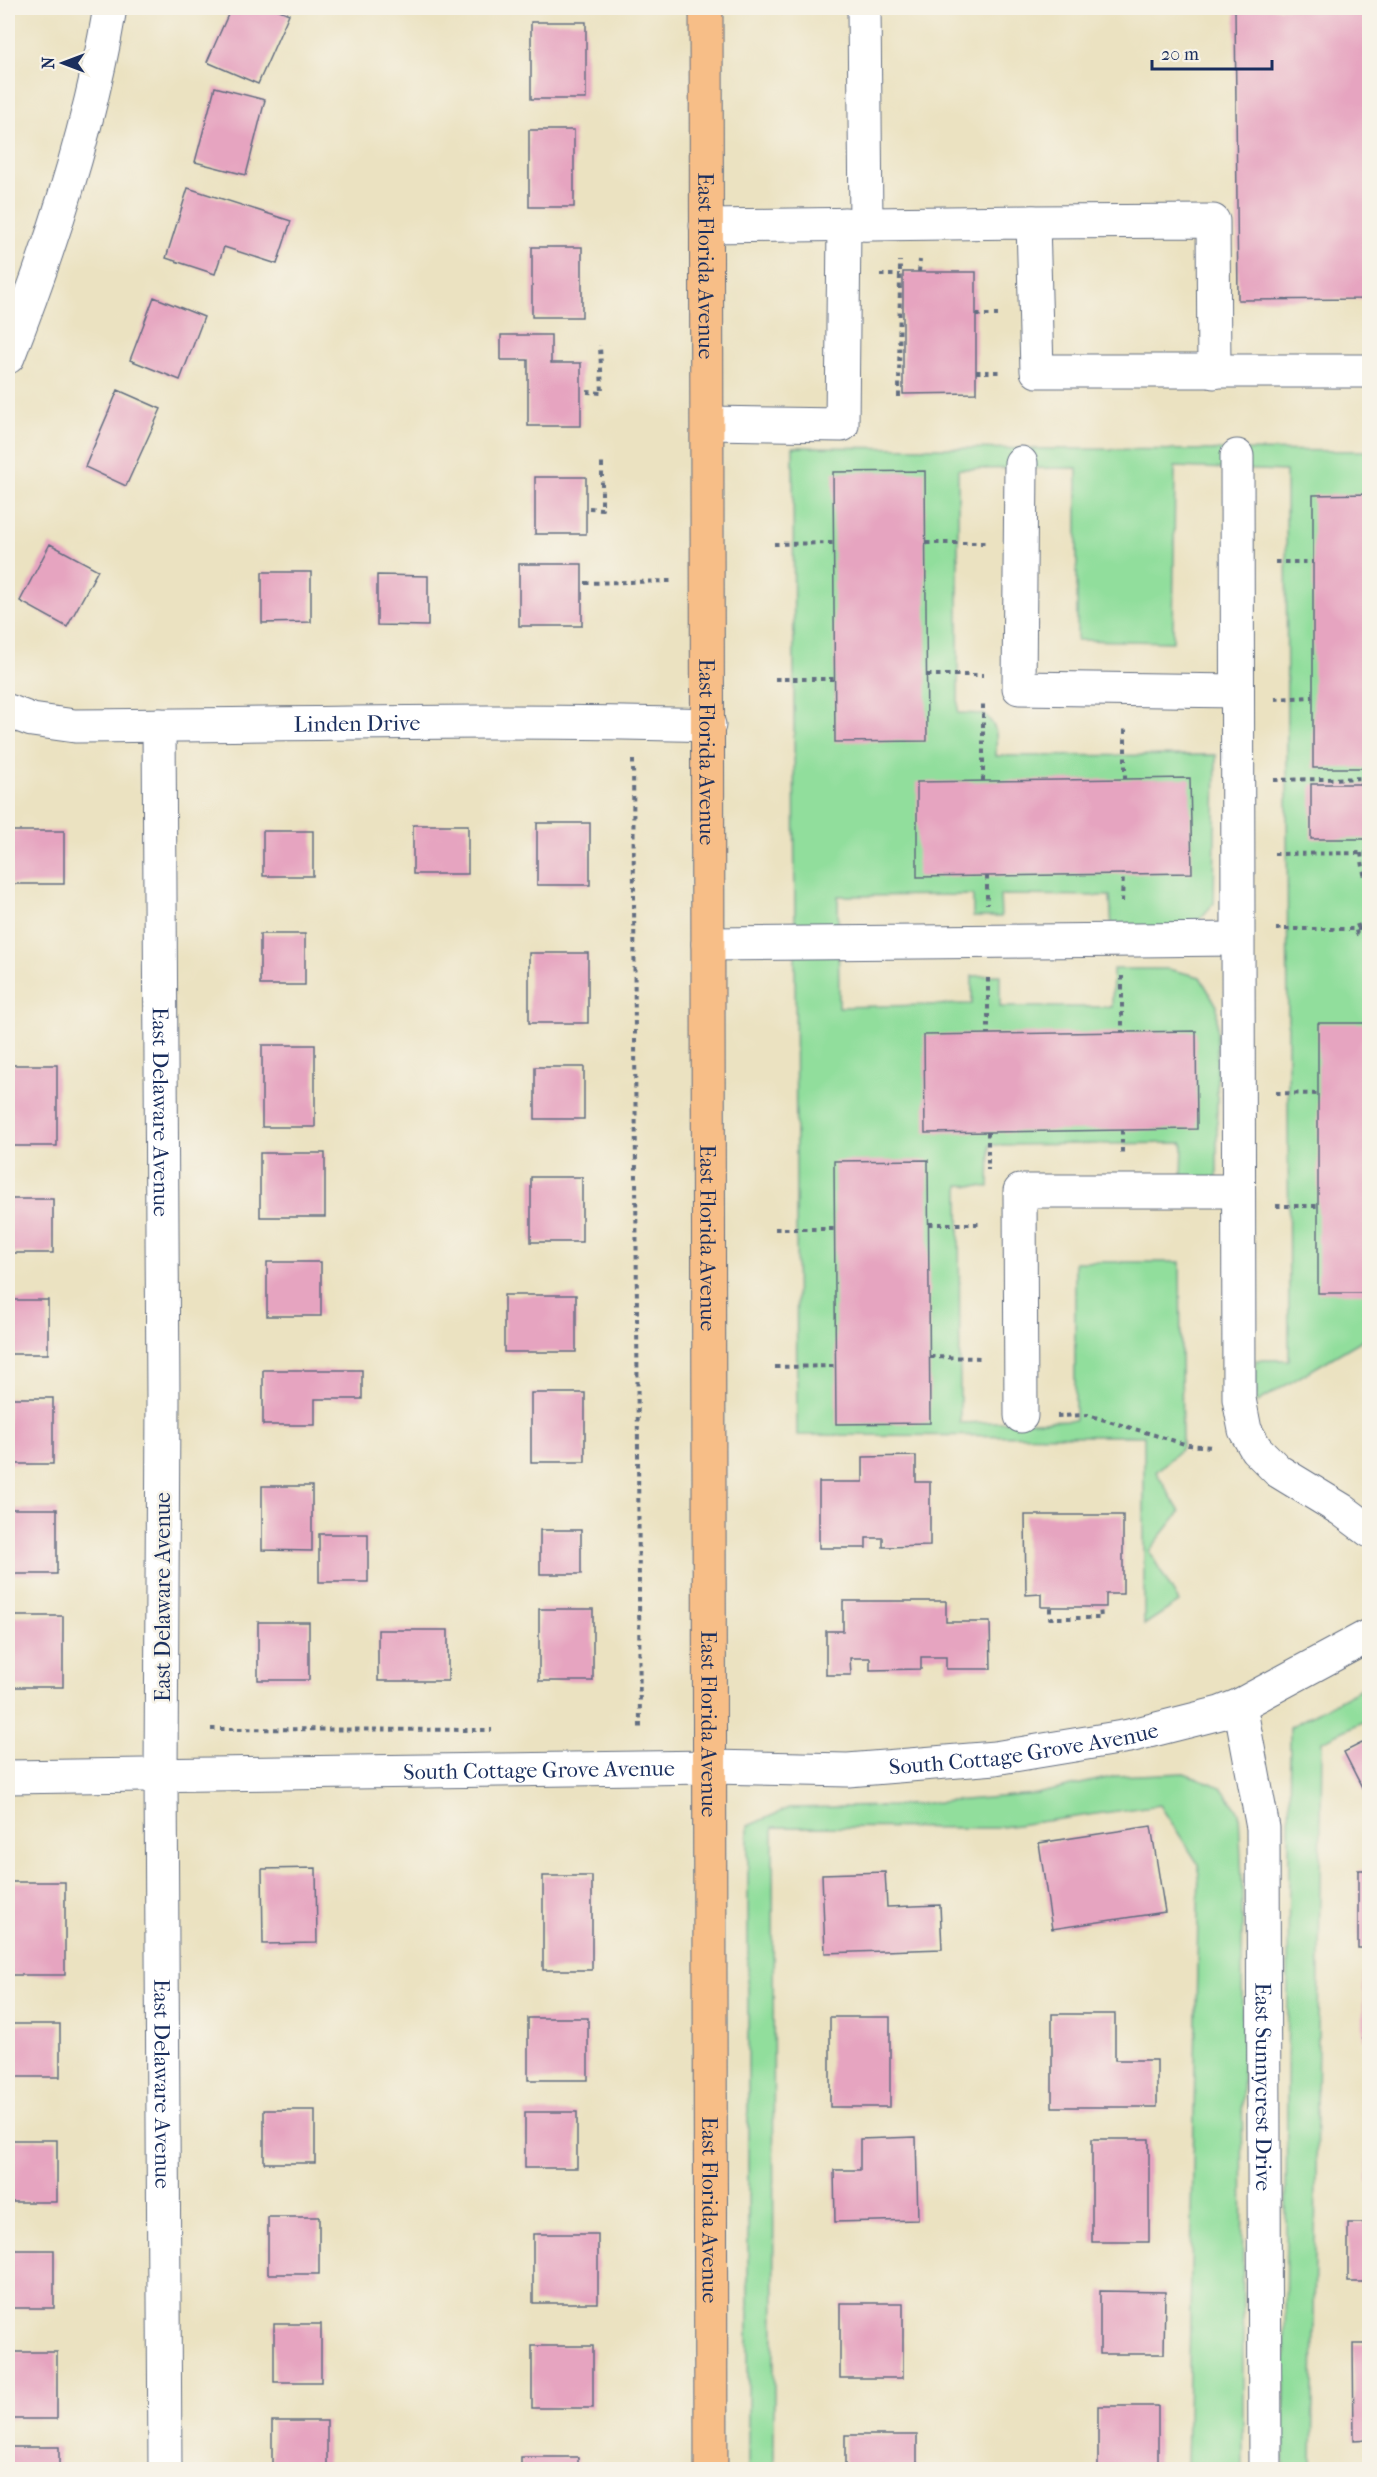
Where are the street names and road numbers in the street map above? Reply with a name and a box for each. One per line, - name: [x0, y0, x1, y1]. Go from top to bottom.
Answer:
- street label: East Florida Avenue: [692, 173, 719, 360]
- street label: East Florida Avenue: [693, 659, 720, 846]
- street label: Linden Drive: [293, 710, 420, 738]
- street label: East Delaware Avenue: [147, 1007, 174, 1217]
- street label: East Florida Avenue: [694, 1145, 721, 1332]
- street label: East Delaware Avenue: [150, 1492, 176, 1702]
- street label: East Florida Avenue: [695, 1631, 722, 1818]
- street label: South Cottage Grove Avenue: [888, 1717, 1161, 1781]
- street label: South Cottage Grove Avenue: [403, 1756, 675, 1785]
- street label: East Delaware Avenue: [148, 1979, 175, 2189]
- street label: East Sunnycrest Drive: [1249, 1983, 1276, 2191]
- street label: East Florida Avenue: [696, 2117, 723, 2304]

